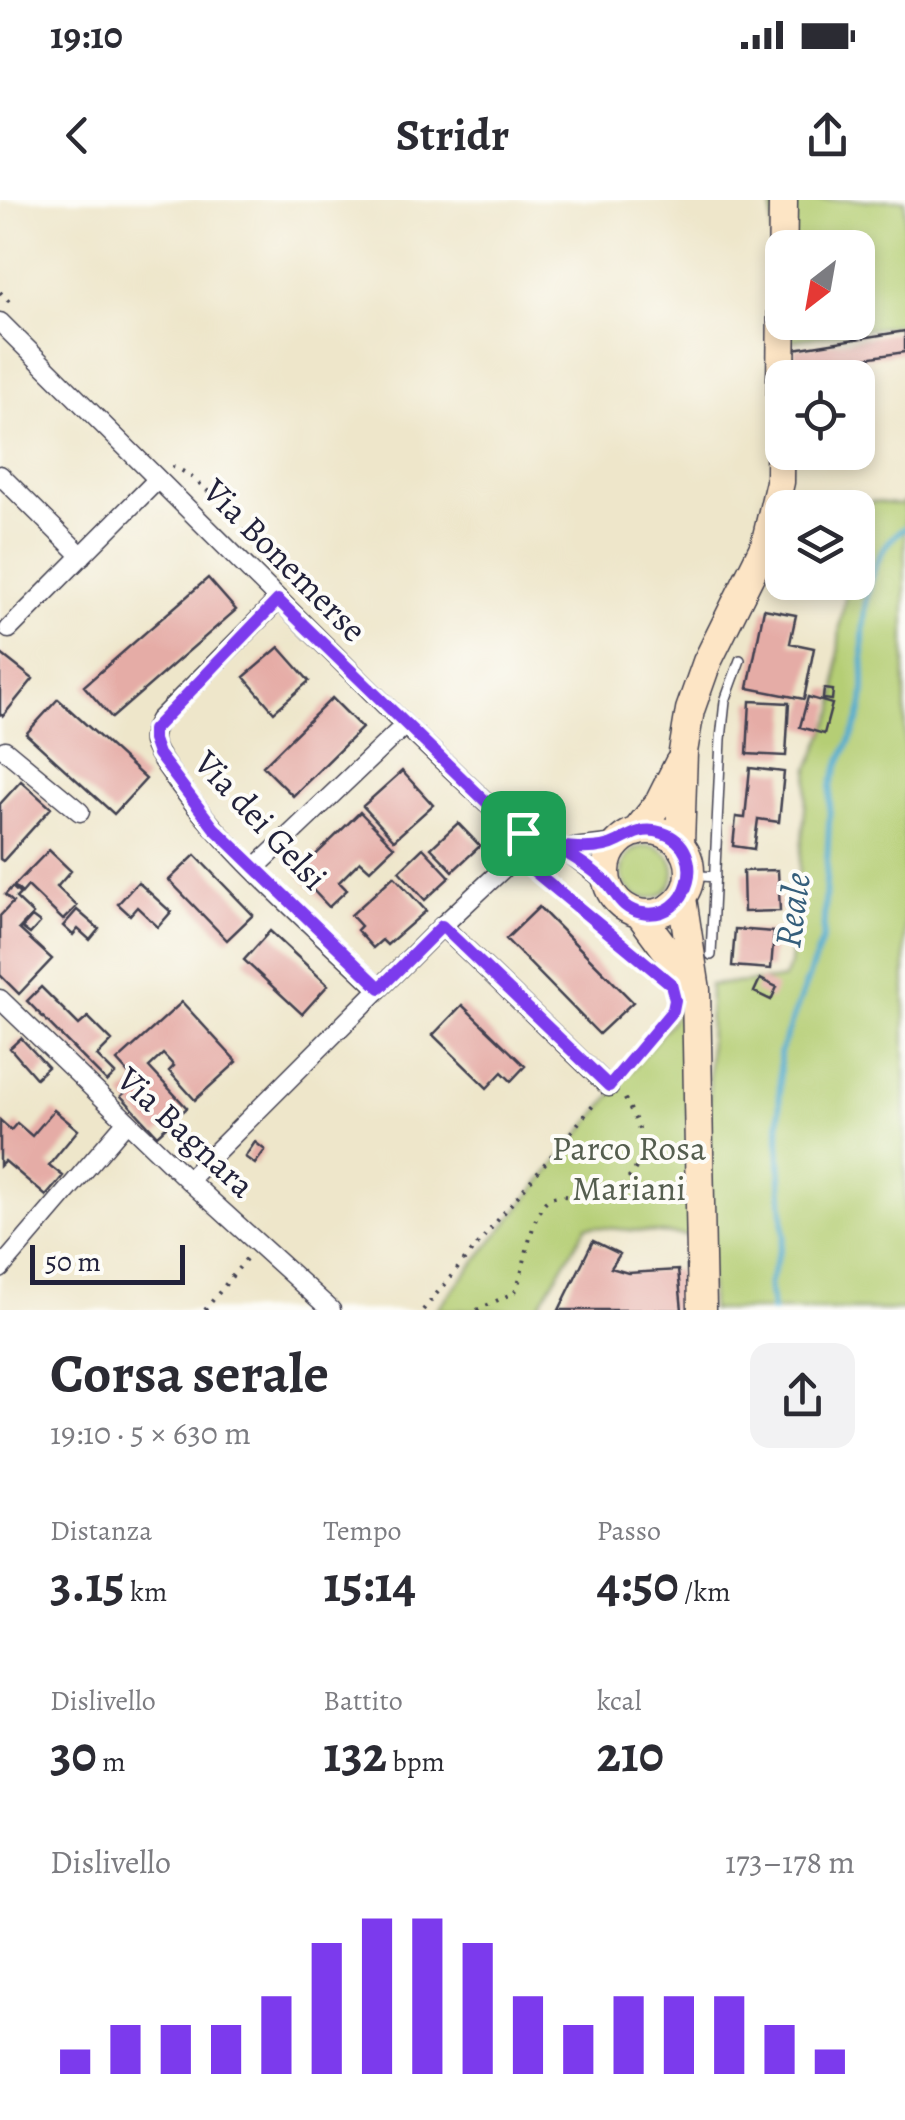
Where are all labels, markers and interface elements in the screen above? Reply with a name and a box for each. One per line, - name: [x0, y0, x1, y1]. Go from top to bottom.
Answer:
- text: 19:10: [50, 9, 123, 61]
- text: Stridr: [396, 104, 509, 166]
- icon: back: [50, 108, 105, 163]
- icon: share: [800, 108, 855, 163]
- north arrow: [765, 230, 875, 340]
- map controls: [765, 230, 875, 600]
- button: locate: [765, 360, 875, 470]
- street label: Via Bonemerse: [192, 467, 378, 653]
- button: layers: [765, 490, 875, 600]
- street label: Via dei Gelsi: [183, 739, 338, 900]
- pin: [481, 791, 566, 876]
- icon: arrive: [496, 806, 551, 861]
- water label: Reale: [761, 869, 823, 951]
- street label: Via Bagnara: [106, 1055, 266, 1209]
- park label: Parco Rosa Mariani: [552, 1124, 707, 1212]
- scale bar: [30, 1240, 185, 1284]
- text: 50 m: [45, 1243, 101, 1281]
- text: Corsa serale: [50, 1336, 329, 1411]
- button: share: [750, 1343, 855, 1448]
- text: 19:10 · 5 × 630 m: [50, 1411, 251, 1455]
- text: Distanza: [50, 1512, 152, 1550]
- text: Tempo: [323, 1512, 402, 1550]
- text: Passo: [597, 1512, 661, 1550]
- text: 3.15: [50, 1550, 125, 1618]
- text: 15:14: [323, 1550, 416, 1618]
- text: 4:50: [597, 1550, 679, 1618]
- text: km: [125, 1573, 167, 1611]
- text: /km: [679, 1573, 731, 1611]
- text: Dislivello: [50, 1682, 156, 1720]
- text: Battito: [323, 1682, 403, 1720]
- text: kcal: [597, 1682, 642, 1720]
- text: 30: [50, 1720, 97, 1788]
- text: 132: [323, 1720, 387, 1788]
- text: 210: [597, 1720, 664, 1788]
- text: m: [97, 1743, 126, 1781]
- text: bpm: [387, 1743, 445, 1781]
- text: Dislivello: [50, 1840, 171, 1884]
- text: 173–178 m: [725, 1840, 855, 1884]

